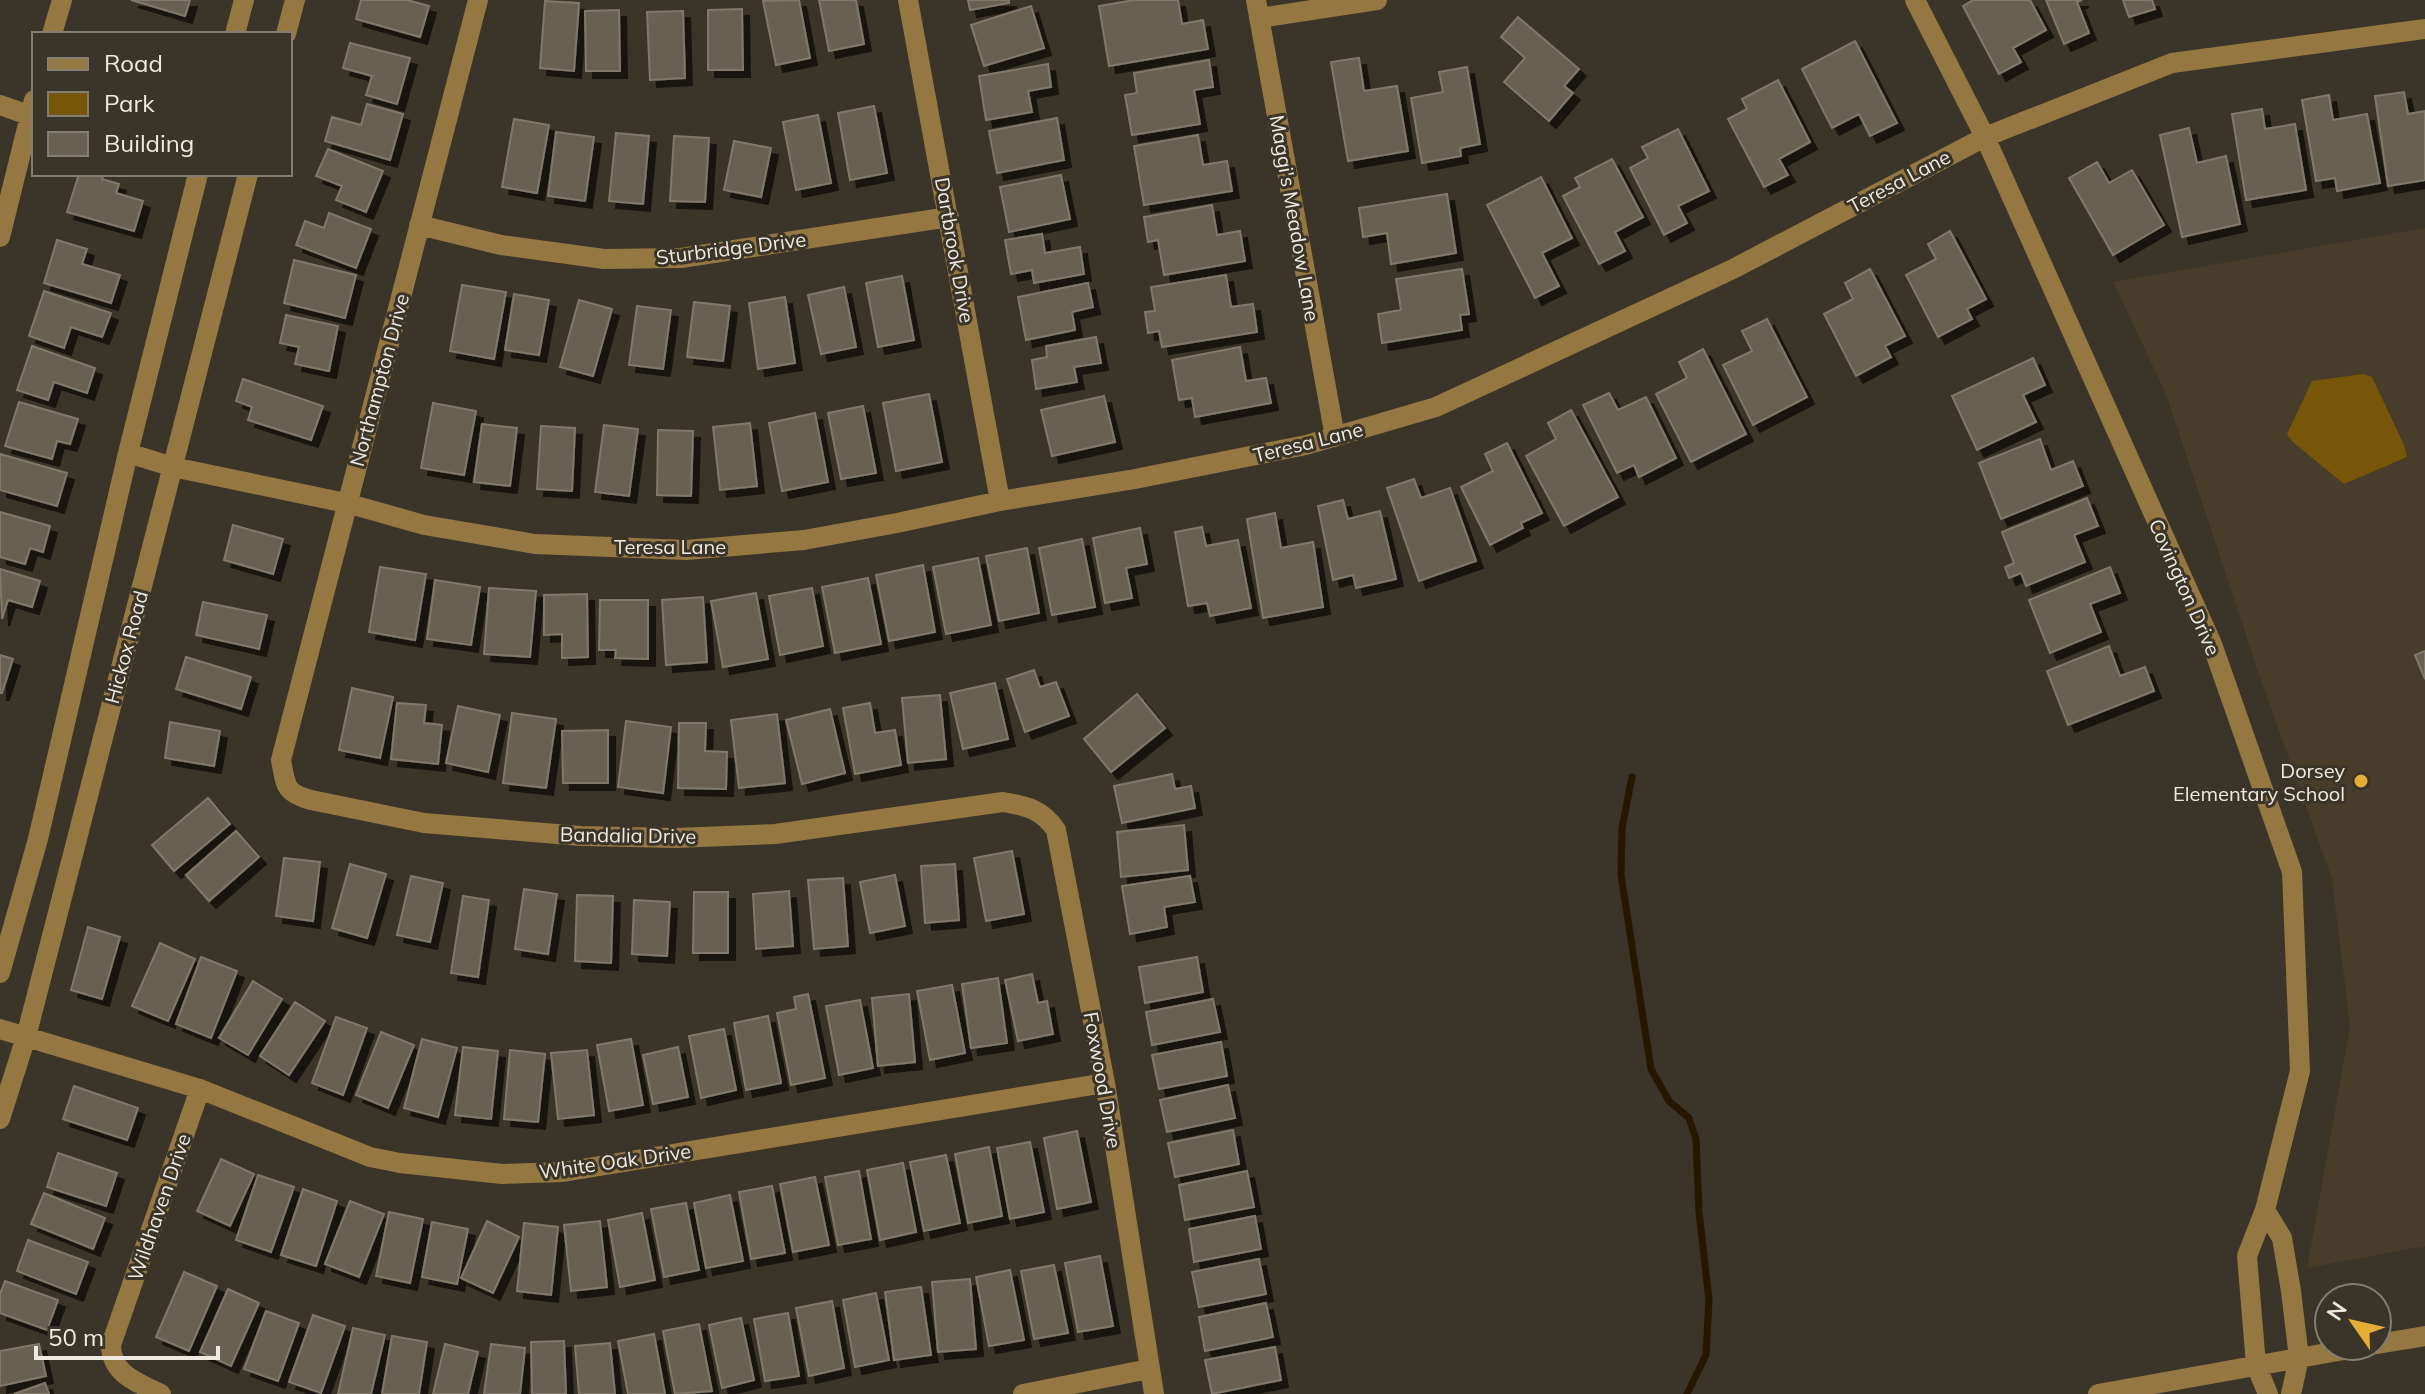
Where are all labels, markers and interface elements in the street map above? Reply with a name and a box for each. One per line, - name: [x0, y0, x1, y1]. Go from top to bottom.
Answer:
- legend: [32, 32, 292, 176]
- text: Road: [104, 48, 163, 78]
- text: Park: [104, 88, 155, 118]
- street label: Maggi's Meadow Lane: [1265, 113, 1325, 323]
- text: Building: [104, 128, 194, 158]
- street label: Teresa Lane: [1844, 144, 1954, 218]
- street label: Dartbrook Drive: [930, 175, 980, 325]
- street label: Sturbridge Drive: [655, 226, 807, 270]
- street label: Northampton Drive: [344, 291, 414, 469]
- street label: Teresa Lane: [1251, 416, 1365, 468]
- street label: Covington Drive: [2144, 515, 2226, 659]
- street label: Teresa Lane: [614, 534, 726, 559]
- street label: Hickox Road: [99, 588, 153, 706]
- place label: Dorsey Elementary School: [2173, 758, 2345, 806]
- marker: Dorsey Elementary School: [2352, 772, 2370, 790]
- street label: Bandalia Drive: [560, 821, 696, 849]
- street label: Foxwood Drive: [1079, 1010, 1127, 1150]
- street label: Wildhaven Drive: [122, 1130, 196, 1284]
- street label: White Oak Drive: [538, 1138, 692, 1184]
- north arrow: [2313, 1282, 2393, 1362]
- text: N: [2320, 1296, 2353, 1326]
- scale bar: [36, 1310, 218, 1360]
- text: 50 m: [48, 1322, 104, 1352]

